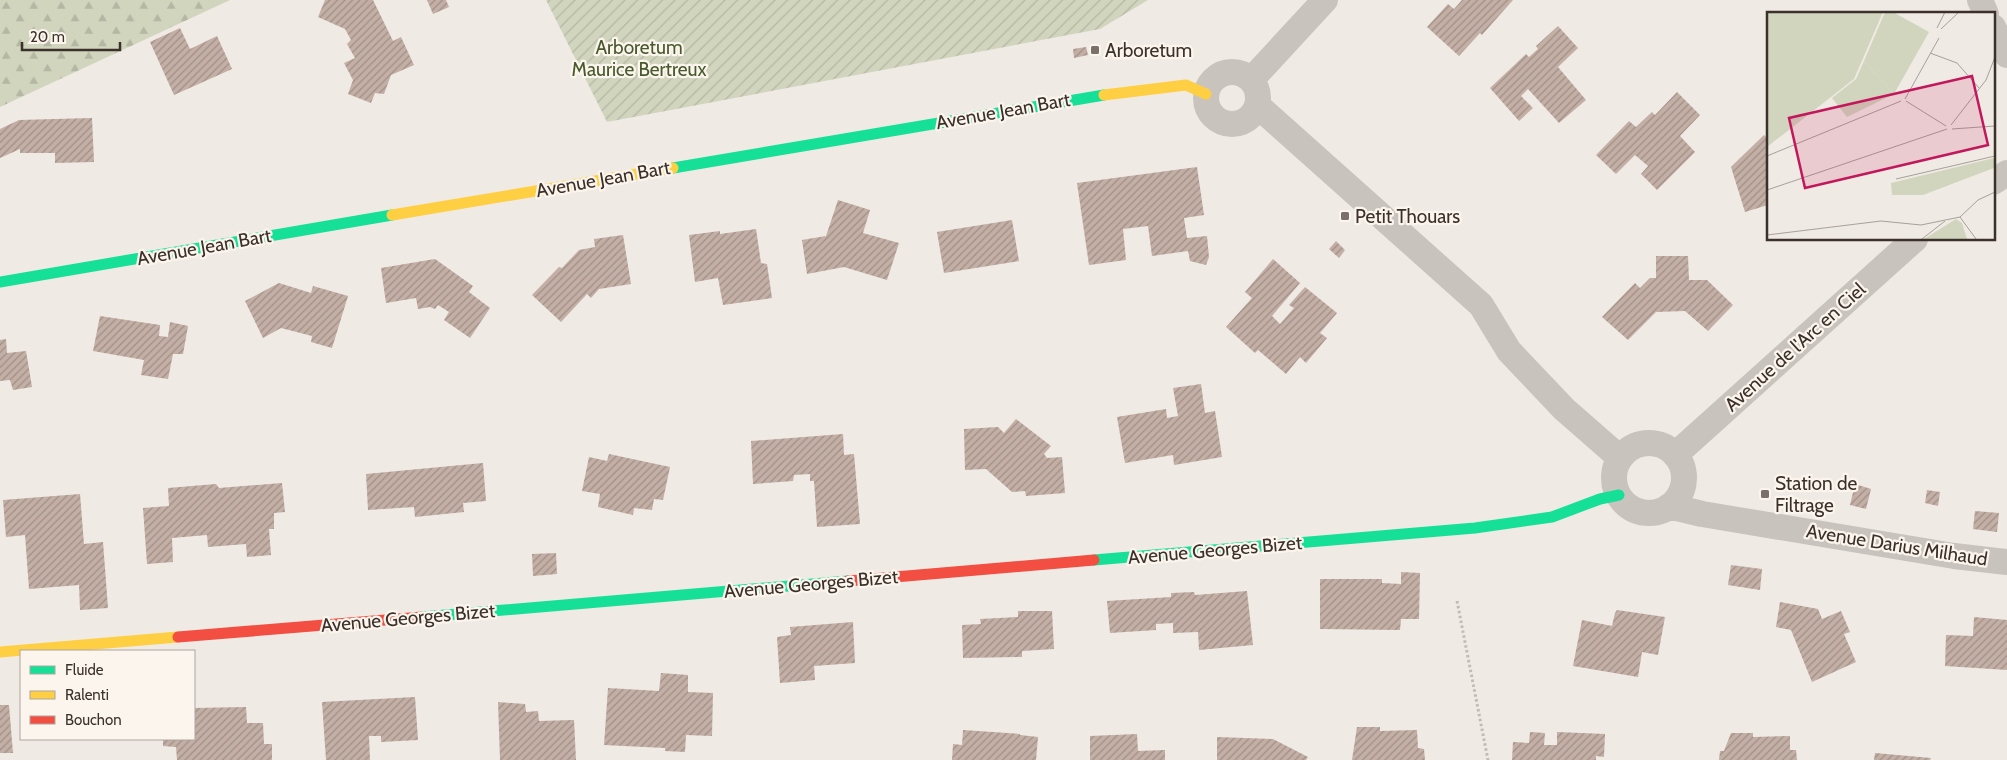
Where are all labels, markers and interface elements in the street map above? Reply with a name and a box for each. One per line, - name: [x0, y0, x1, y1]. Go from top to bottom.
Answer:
- inset map: [1767, 12, 1994, 240]
- scale bar: [22, 20, 120, 52]
- text: 20 m: [30, 28, 65, 46]
- park label: Arboretum Maurice Bertreux: [572, 36, 706, 81]
- place label: Arboretum: [1105, 39, 1192, 62]
- marker: Arboretum: [1089, 44, 1101, 56]
- street label: Avenue Jean Bart: [934, 88, 1072, 134]
- street label: Avenue Jean Bart: [534, 156, 672, 202]
- place label: Petit Thouars: [1355, 205, 1460, 228]
- marker: Petit Thouars: [1339, 210, 1351, 222]
- street label: Avenue Jean Bart: [135, 224, 273, 270]
- street label: Avenue de l'Arc en Ciel: [1720, 277, 1870, 416]
- place label: Station de Filtrage: [1775, 472, 1857, 517]
- marker: Station de Filtrage: [1759, 488, 1771, 500]
- street label: Avenue Darius Milhaud: [1805, 519, 1989, 571]
- street label: Avenue Georges Bizet: [1127, 531, 1304, 569]
- street label: Avenue Georges Bizet: [723, 565, 900, 603]
- street label: Avenue Georges Bizet: [320, 599, 497, 637]
- legend: [20, 650, 195, 740]
- text: Fluide: [65, 661, 104, 679]
- text: Ralenti: [65, 686, 109, 704]
- text: Bouchon: [65, 711, 122, 729]

